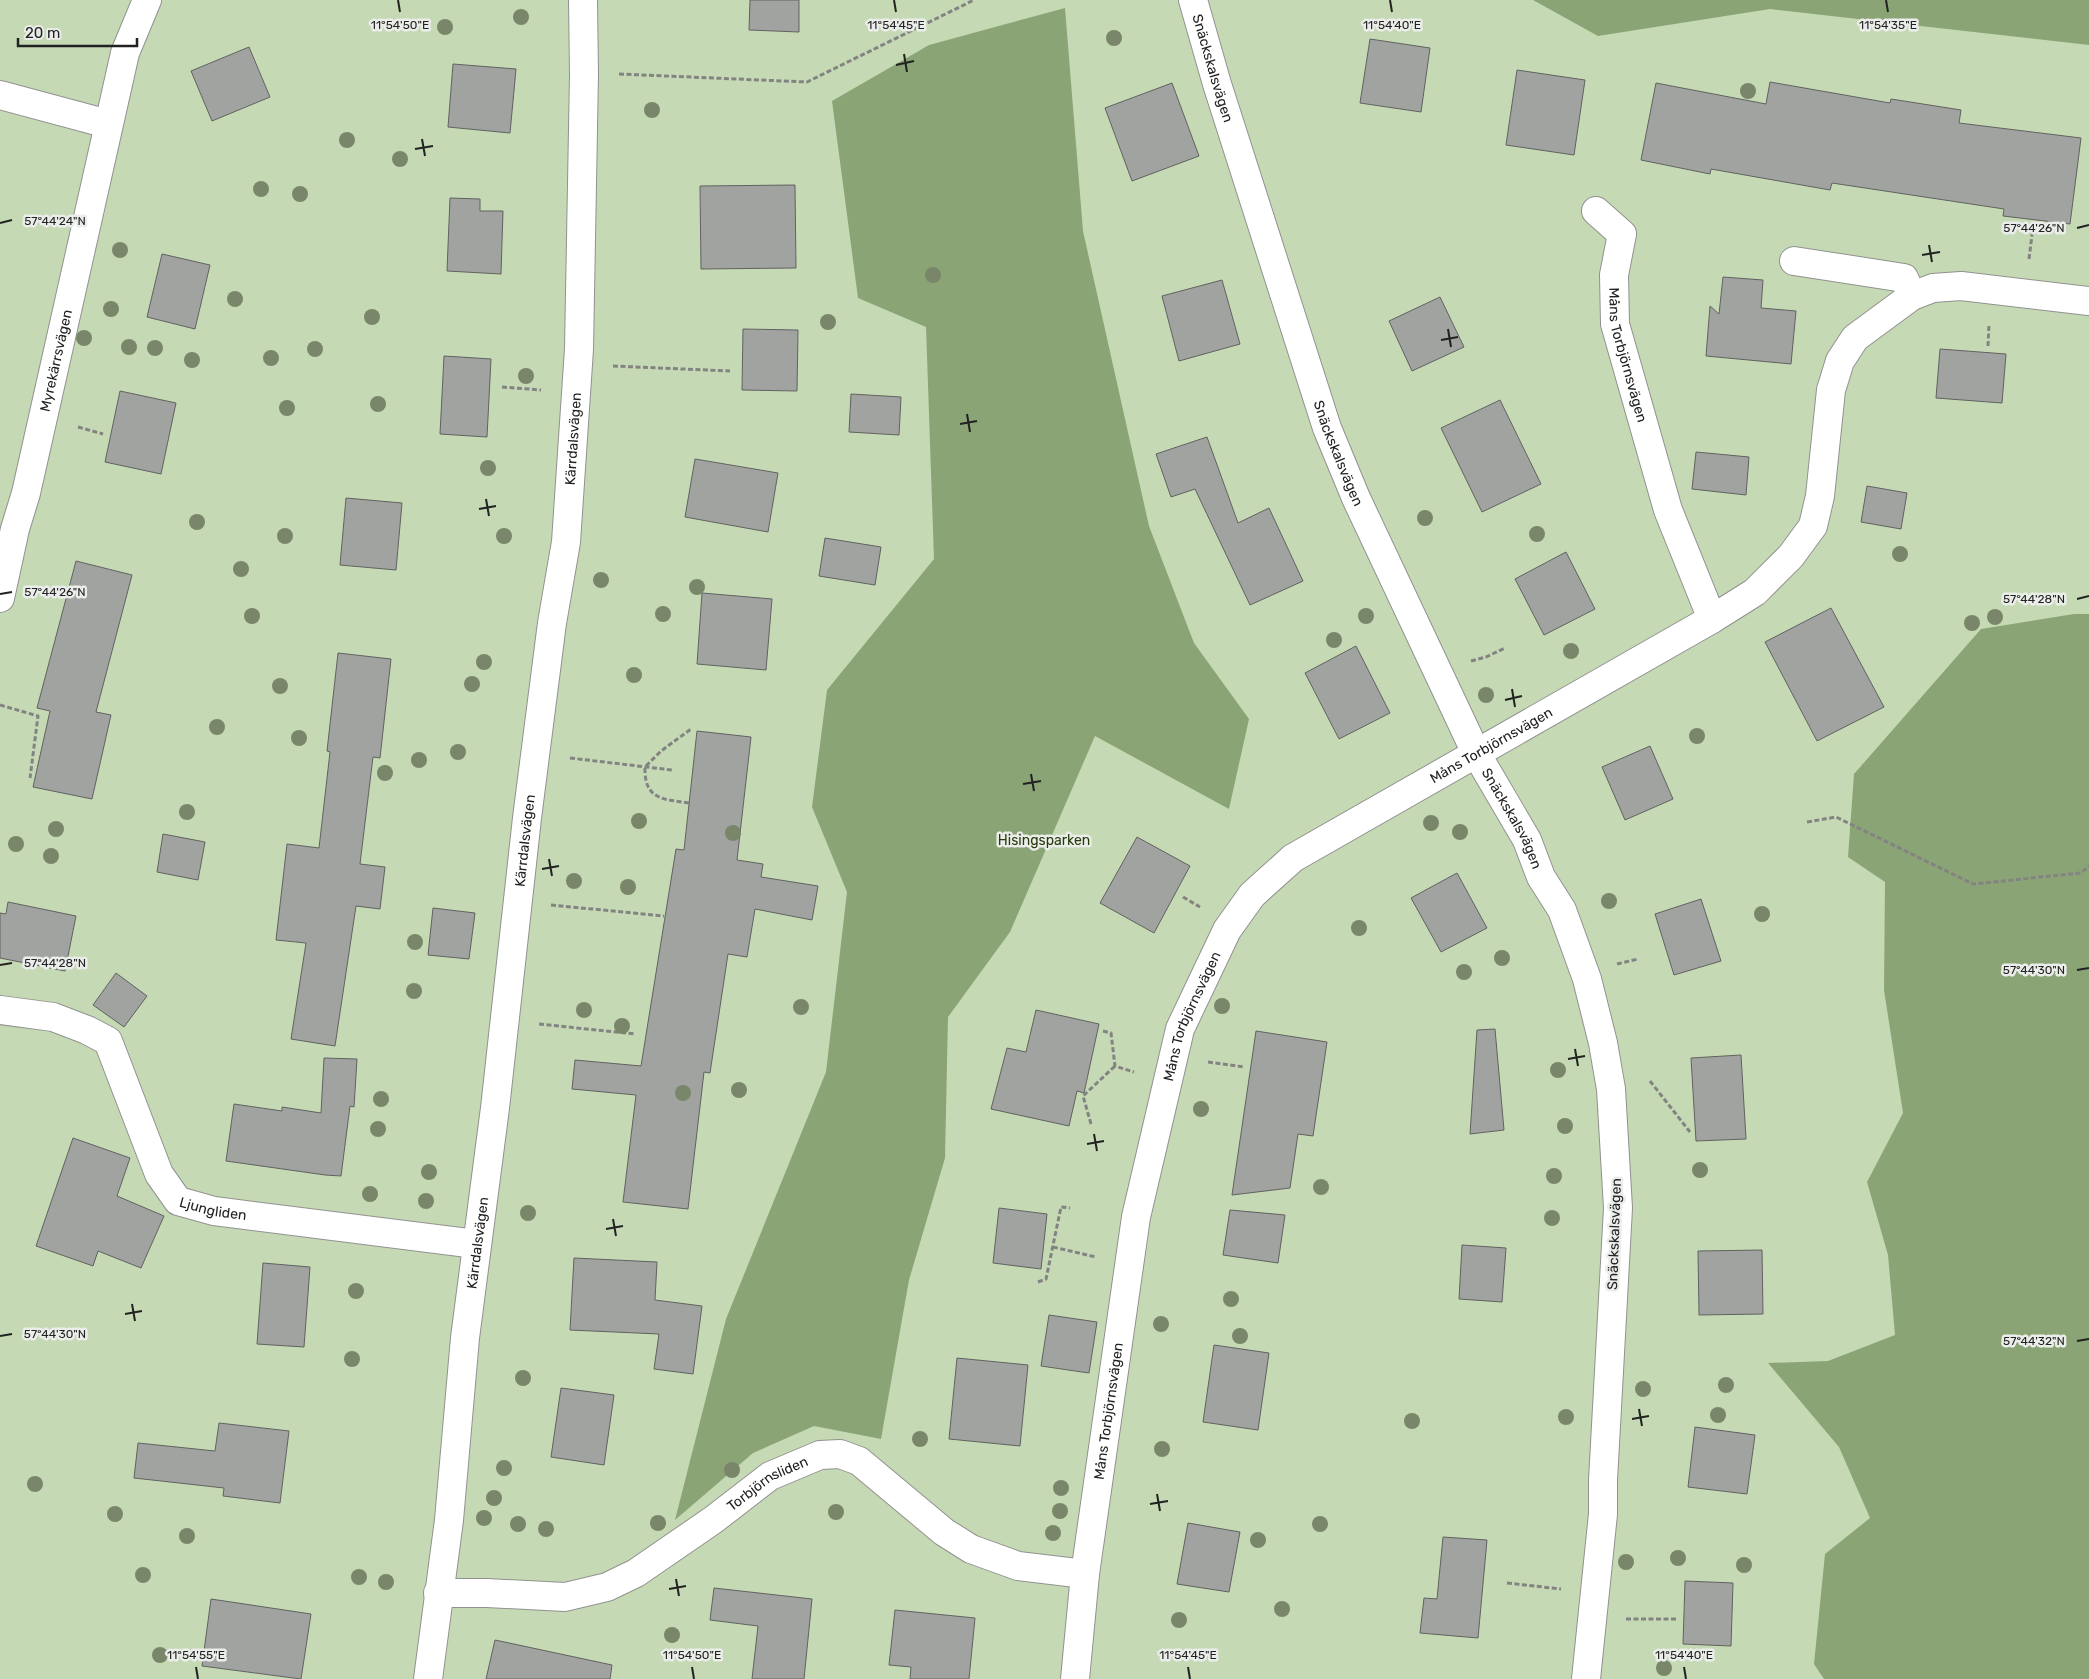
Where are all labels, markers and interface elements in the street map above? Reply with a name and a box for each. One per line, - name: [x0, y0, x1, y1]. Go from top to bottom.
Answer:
- street label: Snäckskalsvägen: [1188, 12, 1237, 124]
- scale bar: [18, 15, 136, 47]
- text: 11°54'50"E: [371, 18, 429, 32]
- text: 11°54'45"E: [867, 18, 925, 32]
- text: 11°54'40"E: [1363, 18, 1421, 32]
- text: 11°54'35"E: [1859, 18, 1917, 32]
- text: 20 m: [25, 24, 60, 42]
- text: 57°44'24"N: [24, 214, 86, 228]
- text: 57°44'26"N: [2003, 221, 2065, 235]
- street label: Måns Torbjörnsvägen: [1605, 287, 1651, 424]
- street label: Myrekärrsvägen: [37, 308, 76, 413]
- street label: Kärrdalsvägen: [562, 392, 585, 486]
- street label: Snäckskalsvägen: [1310, 398, 1367, 509]
- text: 57°44'26"N: [24, 585, 86, 599]
- text: 57°44'28"N: [2003, 592, 2065, 606]
- street label: Måns Torbjörnsvägen: [1427, 704, 1556, 787]
- street label: Snäckskalsvägen: [1478, 765, 1545, 871]
- street label: Kärrdalsvägen: [511, 794, 539, 888]
- park label: Hisingsparken: [998, 832, 1090, 849]
- street label: Måns Torbjörnsvägen: [1160, 949, 1225, 1083]
- text: 57°44'28"N: [24, 956, 86, 970]
- text: 57°44'30"N: [2003, 963, 2065, 977]
- street label: Snäckskalsvägen: [1604, 1178, 1625, 1290]
- street label: Ljungliden: [177, 1194, 247, 1224]
- street label: Kärrdalsvägen: [463, 1196, 492, 1290]
- text: 57°44'30"N: [24, 1327, 86, 1341]
- text: 57°44'32"N: [2003, 1334, 2065, 1348]
- street label: Måns Torbjörnsvägen: [1091, 1342, 1127, 1481]
- street label: Torbjörnsliden: [724, 1453, 811, 1515]
- text: 11°54'55"E: [167, 1648, 225, 1662]
- text: 11°54'50"E: [663, 1648, 721, 1662]
- text: 11°54'45"E: [1159, 1648, 1217, 1662]
- text: 11°54'40"E: [1655, 1648, 1713, 1662]

